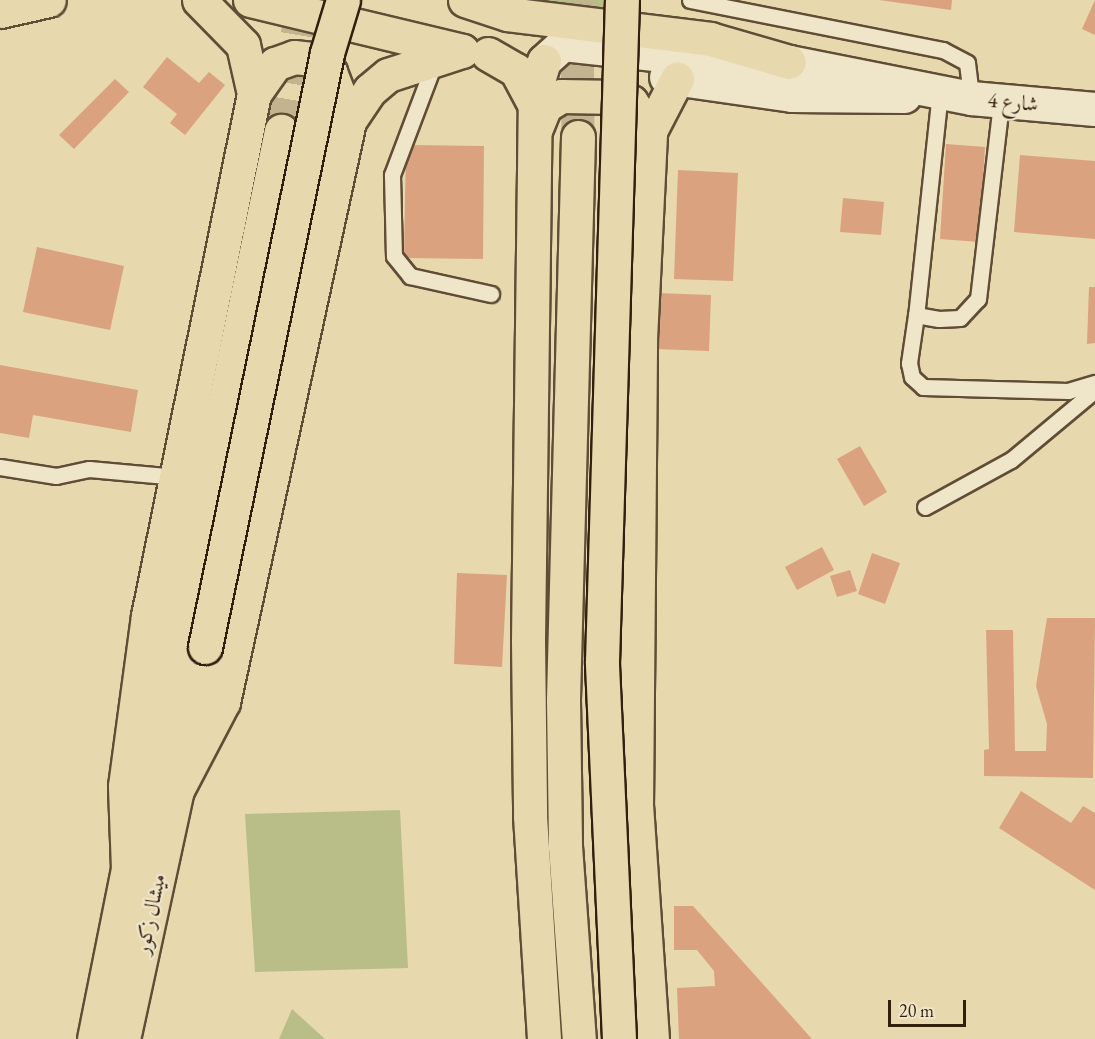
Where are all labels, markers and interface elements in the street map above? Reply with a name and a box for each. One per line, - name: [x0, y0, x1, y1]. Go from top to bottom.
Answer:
- street label: شارع 4: [987, 87, 1039, 117]
- street label: ميشال زكور: [129, 871, 171, 957]
- scale bar: [891, 988, 969, 1026]
- text: 20 m: [899, 999, 934, 1022]

